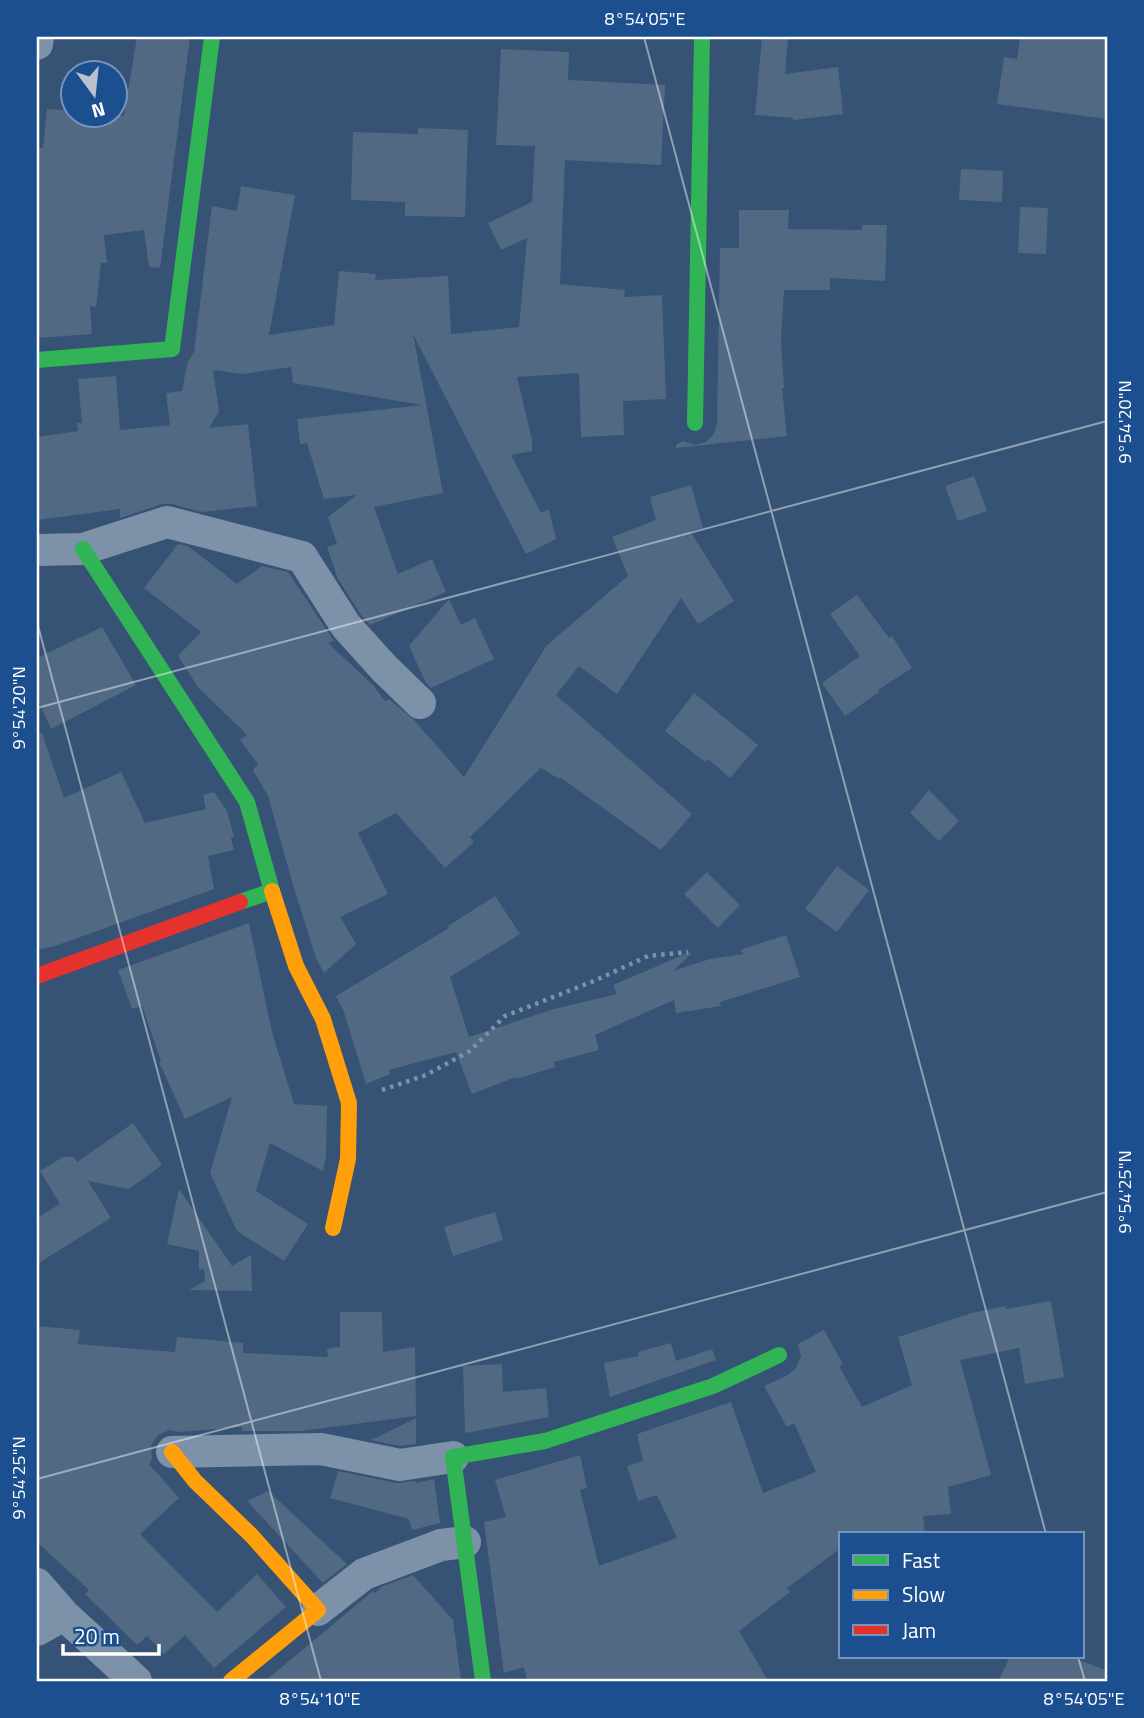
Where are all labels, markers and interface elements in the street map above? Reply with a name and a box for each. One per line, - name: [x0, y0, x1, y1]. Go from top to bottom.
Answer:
- text: 8°54'05"E: [605, 5, 685, 32]
- north arrow: [60, 60, 130, 130]
- text: N: [88, 95, 109, 127]
- text: 9°54'20"N: [1111, 380, 1138, 464]
- text: 9°54'20"N: [5, 666, 32, 750]
- text: 9°54'25"N: [1111, 1150, 1138, 1234]
- text: 9°54'25"N: [5, 1436, 32, 1520]
- legend: [839, 1532, 1084, 1658]
- text: Fast: [902, 1544, 941, 1576]
- text: Slow: [902, 1578, 945, 1610]
- scale bar: [63, 1613, 159, 1657]
- text: Jam: [902, 1614, 936, 1646]
- text: 20 m: [74, 1620, 120, 1652]
- text: 8°54'10"E: [280, 1685, 360, 1712]
- text: 8°54'05"E: [1044, 1685, 1124, 1712]

